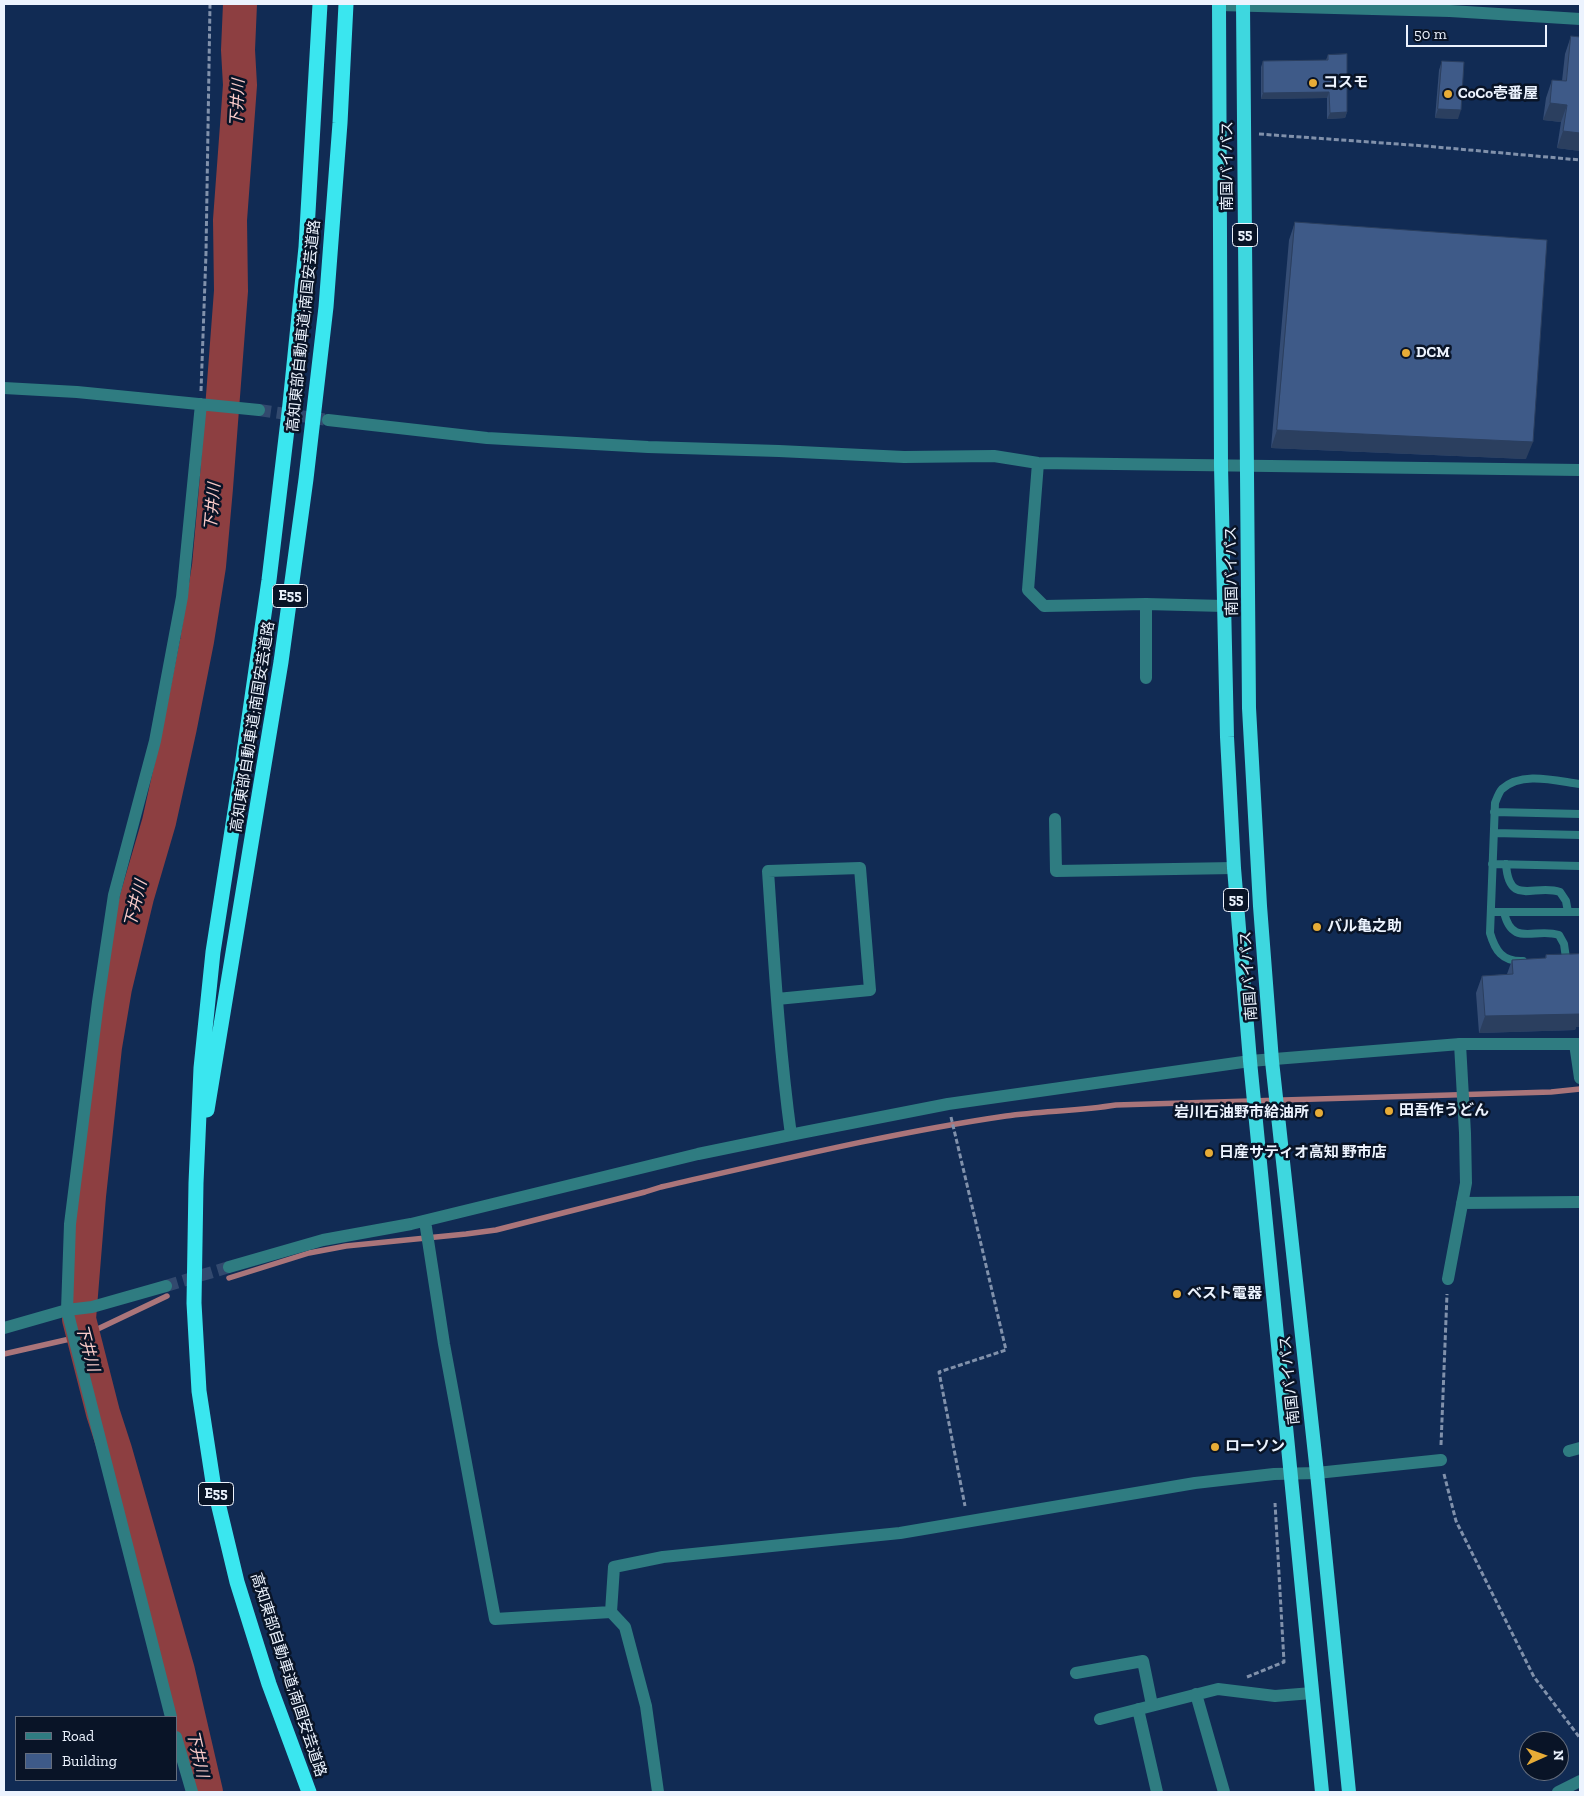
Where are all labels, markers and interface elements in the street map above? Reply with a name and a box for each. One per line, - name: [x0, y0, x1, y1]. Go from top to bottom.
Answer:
- scale bar: [1409, 15, 1550, 47]
- text: 50 m: [1414, 25, 1447, 43]
- place label: コスモ: [1323, 74, 1368, 92]
- marker: コスモ: [1307, 77, 1319, 89]
- water label: 下井川: [227, 79, 249, 127]
- place label: CoCo壱番屋: [1458, 85, 1538, 103]
- marker: CoCo壱番屋: [1442, 88, 1454, 100]
- street label: 南国バイパス: [1219, 121, 1237, 211]
- street label: 高知東部自動車道;南国安芸道路: [284, 219, 324, 433]
- road number: 55: [1232, 224, 1258, 246]
- place label: DCM: [1416, 344, 1450, 362]
- marker: DCM: [1400, 347, 1412, 359]
- water label: 下井川: [201, 482, 225, 532]
- street label: 南国バイパス: [1222, 526, 1242, 616]
- road number: E55: [272, 584, 308, 608]
- street label: 高知東部自動車道;南国安芸道路: [227, 620, 279, 834]
- water label: 下井川: [121, 878, 151, 930]
- road number: 55: [1224, 888, 1248, 912]
- place label: バル亀之助: [1327, 918, 1402, 936]
- marker: バル亀之助: [1311, 921, 1323, 933]
- street label: 南国バイパス: [1237, 930, 1261, 1022]
- place label: 田吾作うどん: [1399, 1102, 1489, 1120]
- place label: 岩川石油野市給油所: [1174, 1104, 1309, 1122]
- marker: 田吾作うどん: [1383, 1105, 1395, 1117]
- marker: 岩川石油野市給油所: [1313, 1107, 1325, 1119]
- place label: 日産サティオ高知 野市店: [1219, 1144, 1387, 1162]
- marker: 日産サティオ高知 野市店: [1203, 1147, 1215, 1159]
- place label: ベスト電器: [1187, 1285, 1262, 1303]
- marker: ベスト電器: [1171, 1288, 1183, 1300]
- water label: 下井川: [72, 1322, 102, 1374]
- street label: 南国バイパス: [1276, 1334, 1304, 1426]
- place label: ローソン: [1225, 1438, 1285, 1456]
- marker: ローソン: [1209, 1441, 1221, 1453]
- road number: E55: [198, 1482, 234, 1506]
- street label: 高知東部自動車道;南国安芸道路: [246, 1571, 330, 1779]
- legend: [15, 1716, 178, 1781]
- text: Road: [62, 1727, 94, 1745]
- water label: 下井川: [182, 1728, 212, 1780]
- north arrow: [1519, 1731, 1569, 1781]
- text: N: [1550, 1750, 1567, 1761]
- text: Building: [62, 1752, 117, 1770]

